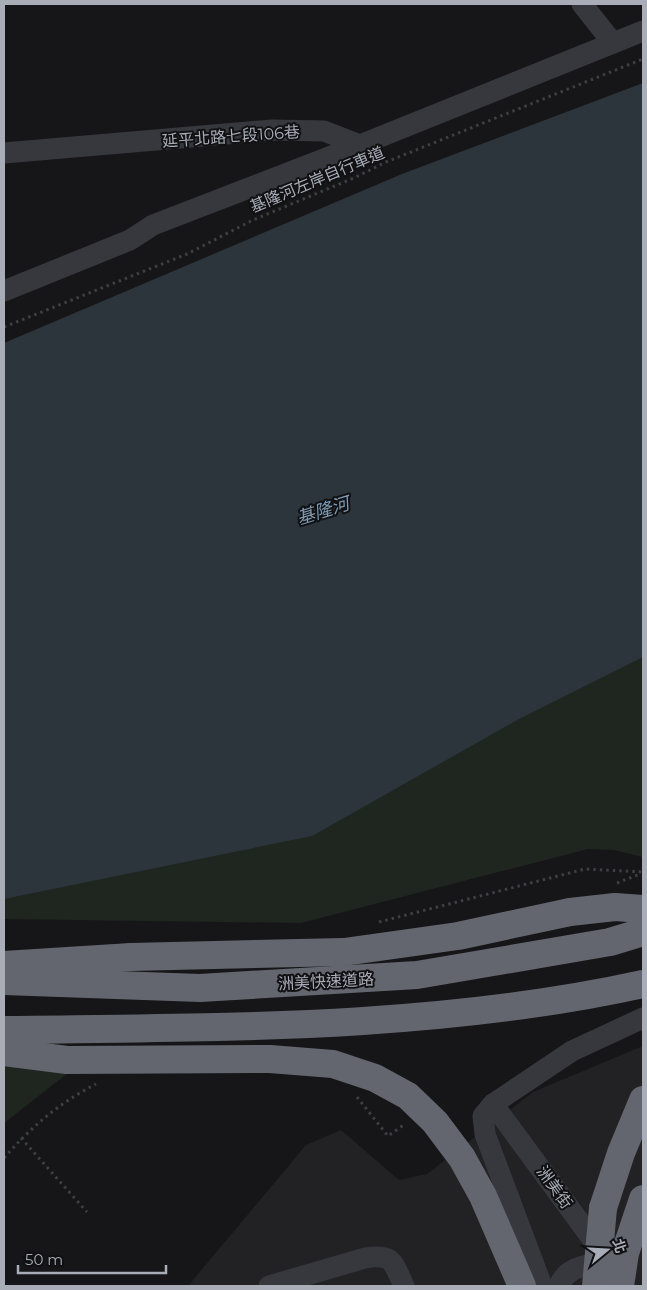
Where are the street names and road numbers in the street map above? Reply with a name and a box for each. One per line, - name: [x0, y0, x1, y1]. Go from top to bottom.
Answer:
- street label: 延平北路七段106巷: [161, 122, 301, 151]
- street label: 基隆河左岸自行車道: [247, 143, 387, 216]
- street label: 洲美快速道路: [278, 969, 374, 993]
- street label: 洲美街: [533, 1162, 576, 1212]

